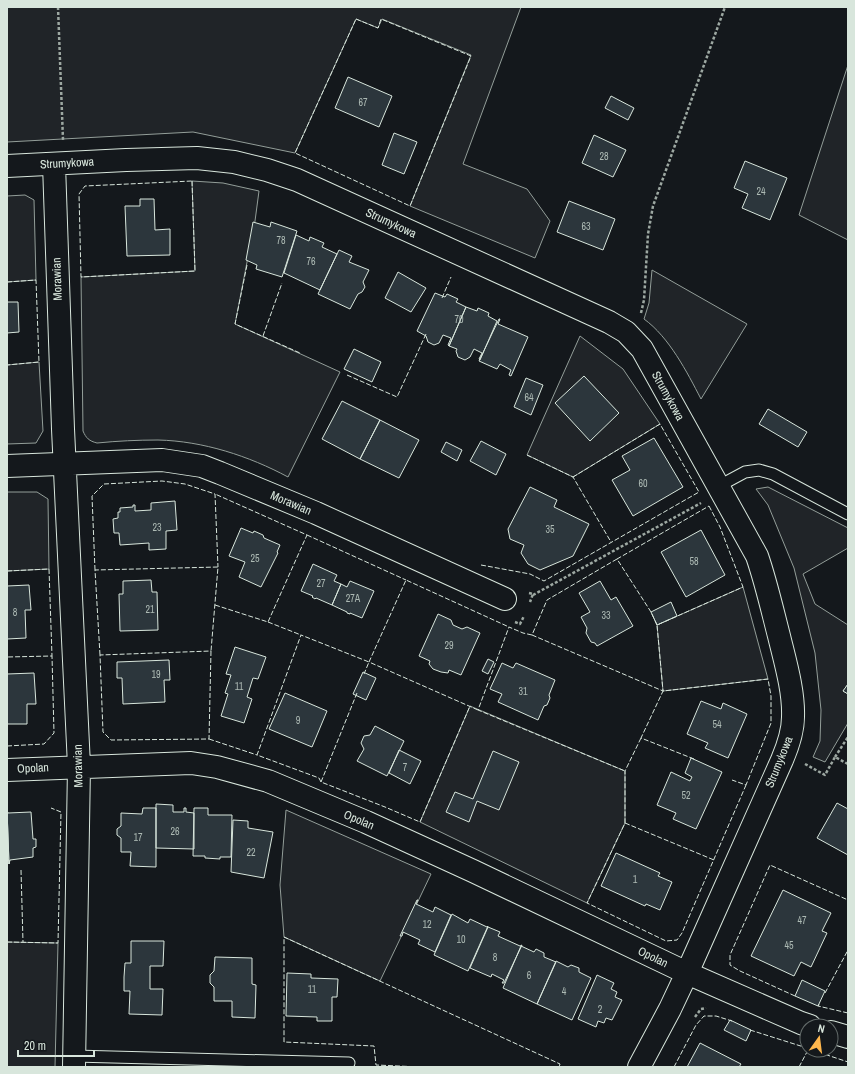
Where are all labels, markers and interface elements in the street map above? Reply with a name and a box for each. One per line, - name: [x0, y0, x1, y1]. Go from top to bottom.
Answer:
- house number: 67: [358, 96, 368, 109]
- house number: 28: [599, 150, 609, 163]
- street label: Strumykowa: [40, 154, 95, 172]
- house number: 24: [756, 185, 766, 198]
- street label: Strumykowa: [363, 204, 419, 242]
- house number: 63: [581, 220, 591, 233]
- house number: 78: [276, 234, 286, 247]
- house number: 76: [306, 255, 316, 268]
- street label: Morawian: [48, 257, 66, 301]
- house number: 70: [454, 313, 464, 326]
- street label: Strumykowa: [648, 368, 688, 424]
- house number: 64: [524, 391, 534, 404]
- house number: 60: [638, 477, 648, 490]
- street label: Morawian: [268, 487, 314, 519]
- house number: 23: [152, 521, 162, 534]
- house number: 35: [545, 523, 555, 536]
- house number: 25: [250, 552, 260, 565]
- house number: 58: [689, 555, 699, 568]
- house number: 27: [316, 577, 326, 590]
- house number: 27A: [346, 592, 361, 605]
- house number: 21: [145, 603, 155, 616]
- house number: 8: [13, 606, 18, 619]
- house number: 33: [601, 609, 611, 622]
- house number: 29: [444, 639, 454, 652]
- house number: 19: [151, 668, 161, 681]
- house number: 11: [235, 680, 244, 693]
- house number: 31: [518, 685, 528, 698]
- house number: 9: [296, 714, 301, 727]
- house number: 54: [712, 718, 722, 731]
- street label: Strumykowa: [761, 733, 797, 790]
- street label: Morawian: [70, 744, 86, 788]
- street label: Opolan: [17, 759, 49, 777]
- house number: 7: [403, 761, 408, 774]
- house number: 52: [681, 789, 691, 802]
- street label: Opolan: [341, 806, 377, 834]
- house number: 26: [170, 825, 180, 838]
- house number: 17: [133, 831, 143, 844]
- house number: 22: [246, 846, 256, 859]
- house number: 1: [633, 873, 638, 886]
- house number: 47: [797, 914, 807, 927]
- house number: 12: [422, 918, 432, 931]
- house number: 10: [456, 933, 466, 946]
- house number: 45: [784, 939, 794, 952]
- street label: Opolan: [635, 943, 671, 971]
- house number: 8: [493, 951, 498, 964]
- house number: 6: [527, 969, 532, 982]
- house number: 11: [308, 983, 317, 996]
- house number: 4: [562, 985, 567, 998]
- house number: 2: [598, 1003, 603, 1016]
- north arrow: [799, 1018, 839, 1058]
- text: N: [817, 1021, 826, 1036]
- scale bar: [18, 1032, 94, 1058]
- text: 20 m: [24, 1038, 46, 1054]

